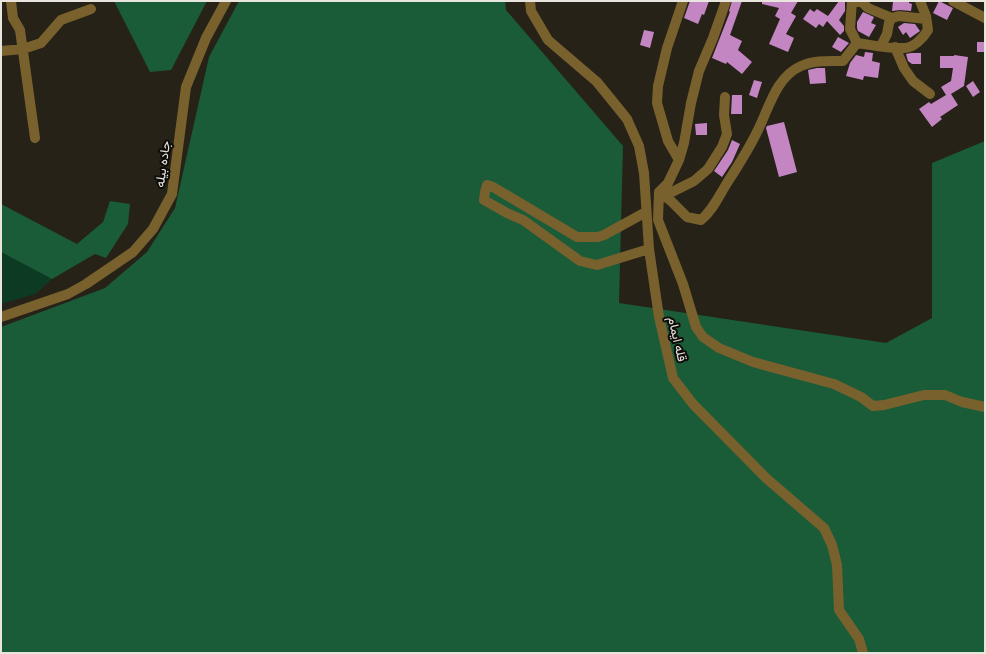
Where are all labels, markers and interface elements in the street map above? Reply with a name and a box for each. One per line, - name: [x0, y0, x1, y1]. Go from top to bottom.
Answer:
- street label: جاده بیله: [151, 139, 173, 188]
- street label: قله ایمام: [664, 315, 691, 363]

